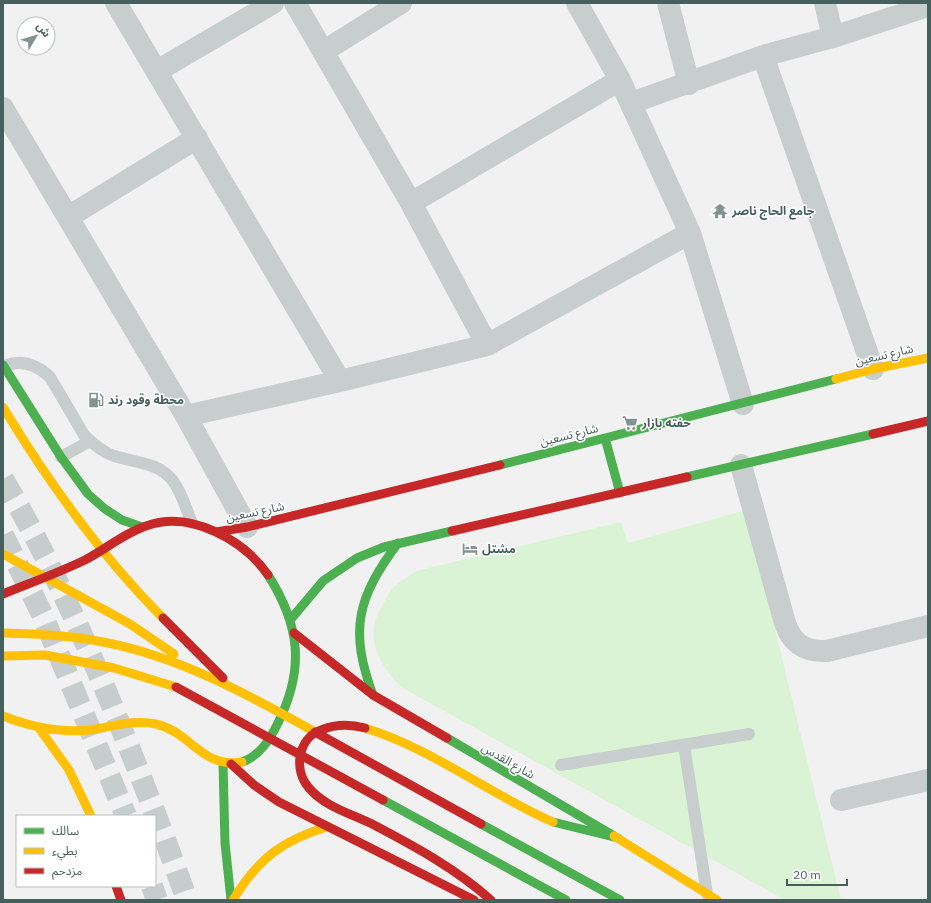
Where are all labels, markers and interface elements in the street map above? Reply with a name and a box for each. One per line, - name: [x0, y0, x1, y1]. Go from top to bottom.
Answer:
- north arrow: [16, 16, 56, 56]
- text: ش: [34, 20, 54, 40]
- temple icon: جامع الحاج ناصر: [711, 202, 729, 220]
- place label: جامع الحاج ناصر: [731, 203, 815, 220]
- street label: شارع تسعين: [853, 341, 915, 370]
- fuel station icon: محطة وقود رند: [87, 391, 105, 409]
- place label: محطة وقود رند: [108, 392, 184, 407]
- supermarket icon: حفته بازار: [621, 414, 639, 432]
- place label: حفته بازار: [641, 415, 691, 430]
- street label: شارع تسعين: [538, 420, 600, 451]
- street label: شارع تسعين: [224, 498, 286, 527]
- hotel icon: مشتل: [461, 540, 479, 558]
- place label: مشتل: [482, 541, 516, 556]
- street label: شارع القدس: [478, 739, 538, 784]
- legend: [16, 815, 156, 887]
- text: سالك: [52, 823, 79, 838]
- text: بطيء: [52, 843, 78, 861]
- scale bar: [787, 861, 847, 887]
- text: مزدحم: [52, 863, 82, 880]
- text: 20 m: [793, 867, 821, 882]

